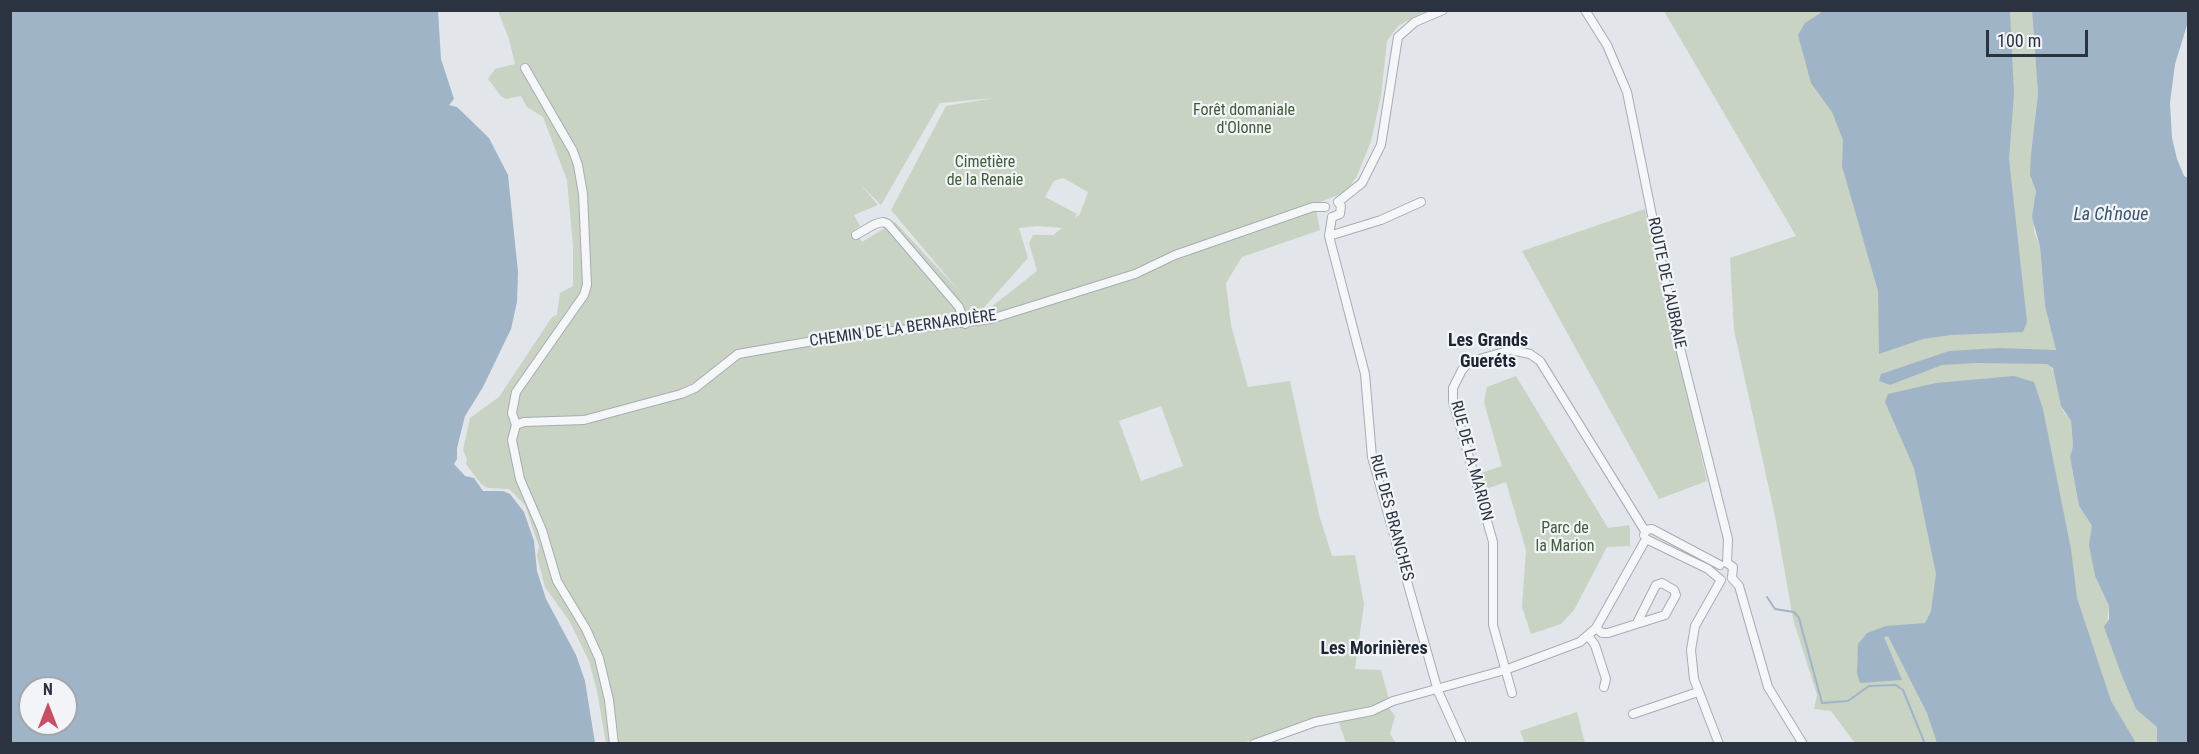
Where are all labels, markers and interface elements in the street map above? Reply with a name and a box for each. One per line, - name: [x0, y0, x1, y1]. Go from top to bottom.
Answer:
- scale bar: [1989, 18, 2091, 56]
- text: 100 m: [1997, 30, 2041, 51]
- park label: Forêt domaniale d'Olonne: [1193, 101, 1295, 139]
- park label: Cimetière de la Renaie: [947, 153, 1023, 191]
- water label: La Ch'noue: [2074, 204, 2148, 226]
- street label: ROUTE DE L'AUBRAIE: [1643, 216, 1689, 350]
- street label: CHEMIN DE LA BERNARDIÈRE: [808, 306, 998, 352]
- district label: Les Grands Gueréts: [1448, 330, 1528, 372]
- street label: RUE DE LA MARION: [1446, 399, 1496, 523]
- street label: RUE DES BRANCHES: [1365, 453, 1417, 583]
- park label: Parc de la Marion: [1535, 519, 1595, 557]
- district label: Les Morinières: [1320, 638, 1428, 660]
- north arrow: [18, 676, 78, 736]
- text: N: [43, 680, 53, 699]

